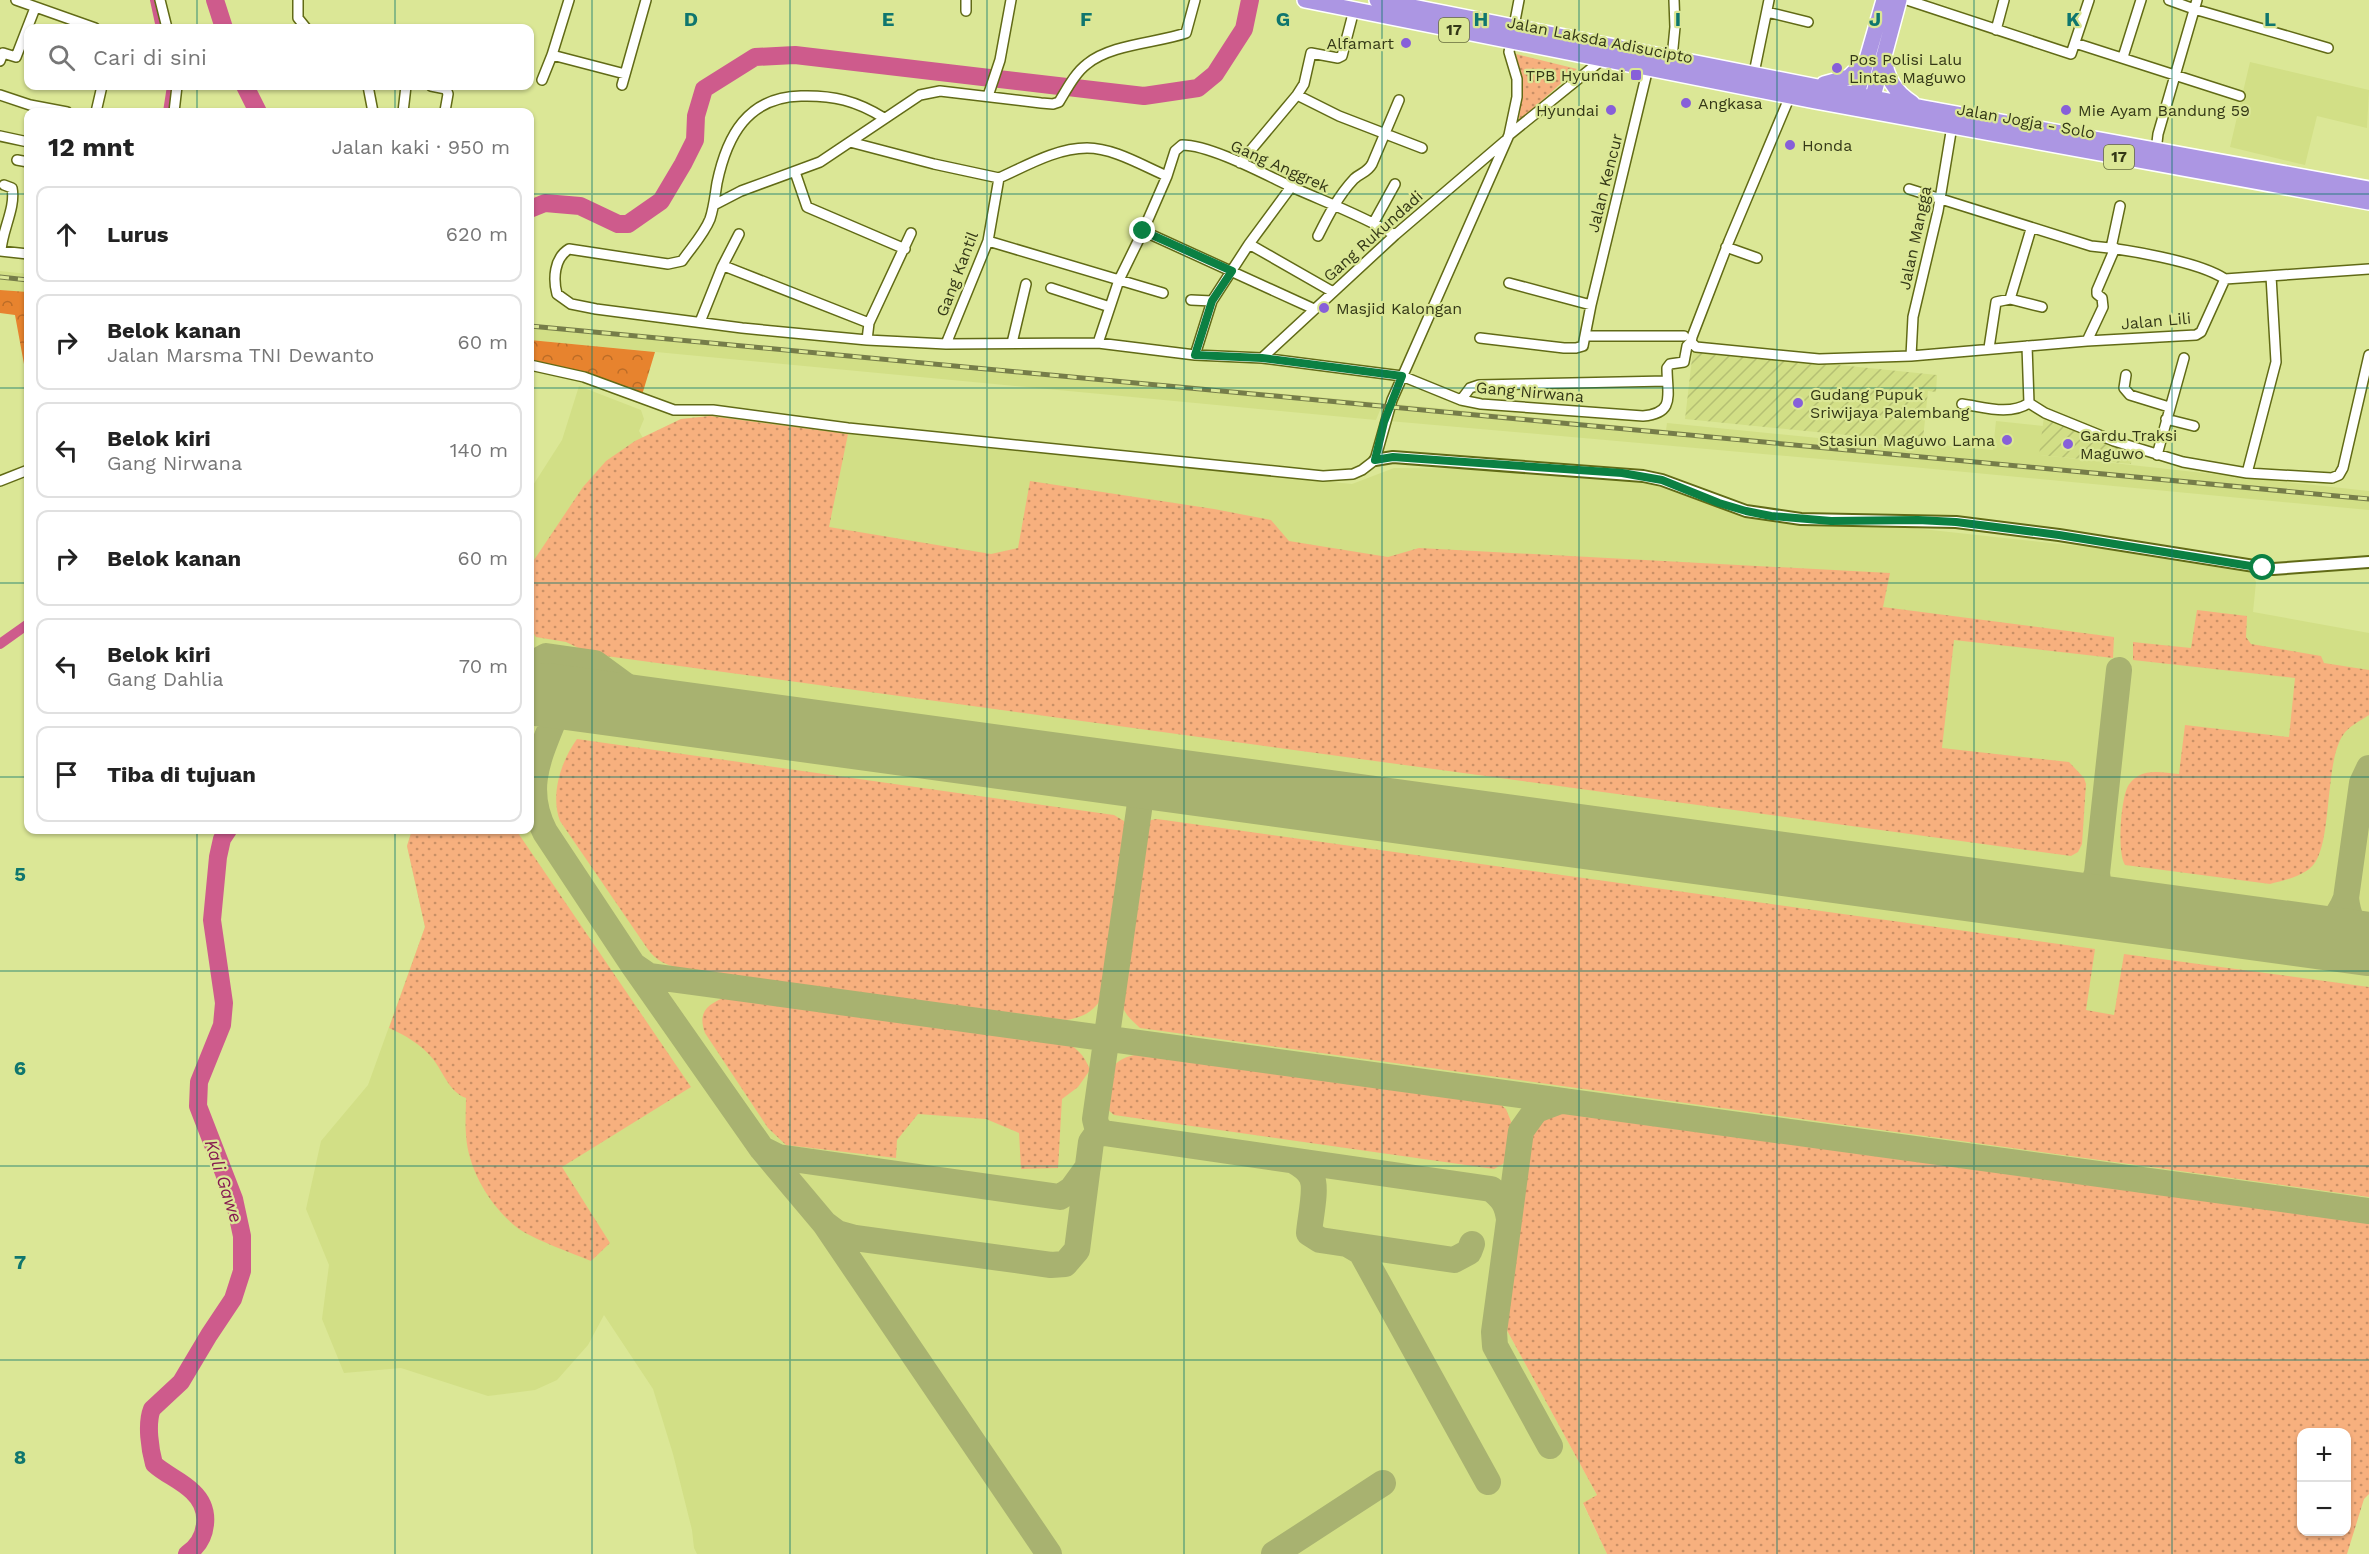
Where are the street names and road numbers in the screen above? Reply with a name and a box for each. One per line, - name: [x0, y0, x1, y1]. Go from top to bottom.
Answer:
- street label: Jalan Laksda Adisucipto: [1505, 13, 1695, 67]
- road number: 17: [1439, 18, 1469, 42]
- street label: Jalan Jogja - Solo: [1955, 99, 2097, 143]
- street label: Jalan Kencur: [1584, 131, 1627, 235]
- street label: Gang Anggrek: [1228, 136, 1332, 196]
- road number: 17: [2104, 145, 2134, 169]
- street label: Jalan Mangga: [1895, 184, 1935, 292]
- street label: Gang Rukundadi: [1319, 186, 1427, 286]
- street label: Gang Kantil: [932, 229, 982, 319]
- street label: Jalan Lili: [2120, 308, 2192, 334]
- street label: Gang Nirwana: [1475, 378, 1585, 406]

